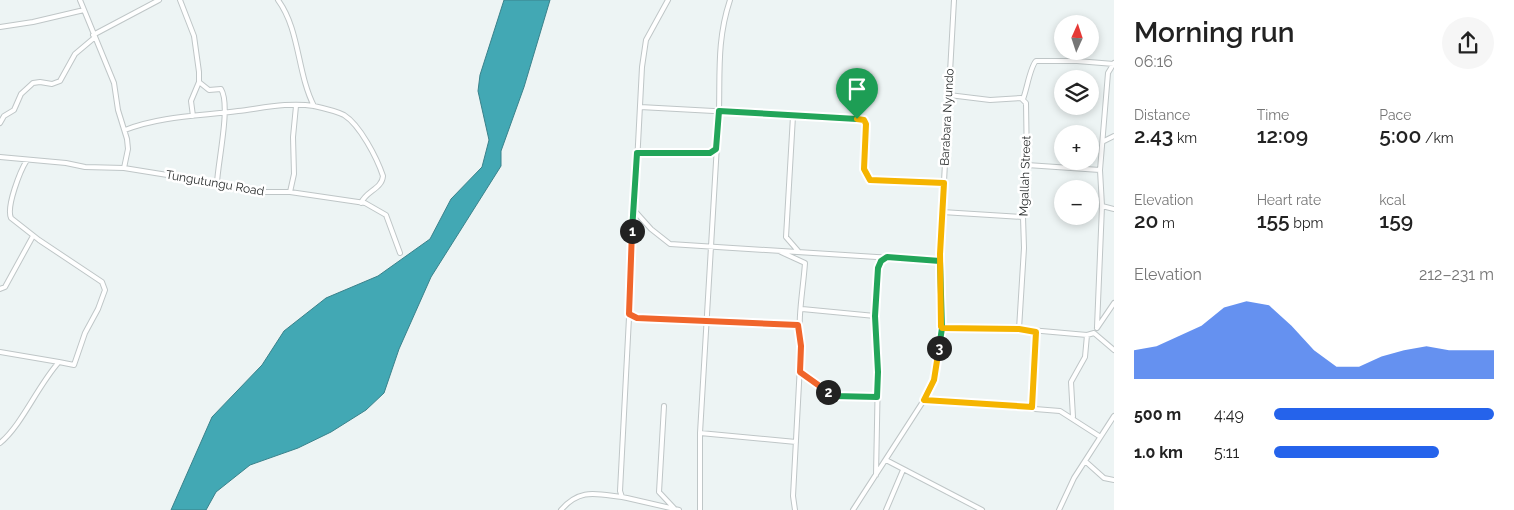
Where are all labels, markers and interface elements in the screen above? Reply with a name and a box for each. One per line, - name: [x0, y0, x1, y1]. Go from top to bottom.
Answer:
- north arrow: [1054, 15, 1099, 60]
- map controls: [1054, 15, 1099, 225]
- text: Morning run: [1134, 16, 1294, 49]
- button: share: [1442, 17, 1494, 69]
- text: 06:16: [1134, 52, 1173, 71]
- pin: [836, 68, 878, 119]
- street label: Barabara Nyundo: [937, 68, 957, 166]
- button: layers: [1054, 70, 1099, 115]
- icon: arrive: [843, 75, 871, 103]
- text: Distance: [1134, 107, 1190, 123]
- text: Time: [1257, 107, 1289, 123]
- text: Pace: [1379, 107, 1411, 123]
- text: 2.43: [1134, 123, 1173, 148]
- text: 12:09: [1257, 123, 1308, 148]
- text: 5:00: [1379, 123, 1421, 148]
- button: +: [1054, 125, 1099, 170]
- text: km: [1173, 130, 1197, 146]
- text: /km: [1421, 130, 1454, 146]
- street label: Mgallah Street: [1017, 135, 1033, 217]
- street label: Tungutungu Road: [165, 167, 265, 199]
- button: −: [1054, 180, 1099, 225]
- text: Elevation: [1134, 192, 1193, 208]
- text: Heart rate: [1257, 192, 1321, 208]
- text: kcal: [1379, 192, 1406, 208]
- text: 20: [1134, 208, 1158, 233]
- text: 155: [1257, 208, 1290, 233]
- text: 159: [1379, 208, 1413, 233]
- text: m: [1158, 215, 1175, 231]
- text: bpm: [1290, 215, 1323, 231]
- pin: 1: [620, 218, 644, 244]
- text: 1: [629, 223, 636, 239]
- text: Elevation: [1134, 265, 1202, 284]
- text: 212–231 m: [1419, 265, 1494, 284]
- pin: 3: [926, 336, 952, 360]
- text: 3: [936, 340, 943, 356]
- pin: 2: [816, 380, 840, 404]
- text: 2: [825, 384, 832, 400]
- text: 500 m: [1134, 405, 1181, 424]
- text: 4:49: [1214, 405, 1244, 424]
- text: 1.0 km: [1134, 443, 1183, 462]
- text: 5:11: [1214, 443, 1239, 462]

